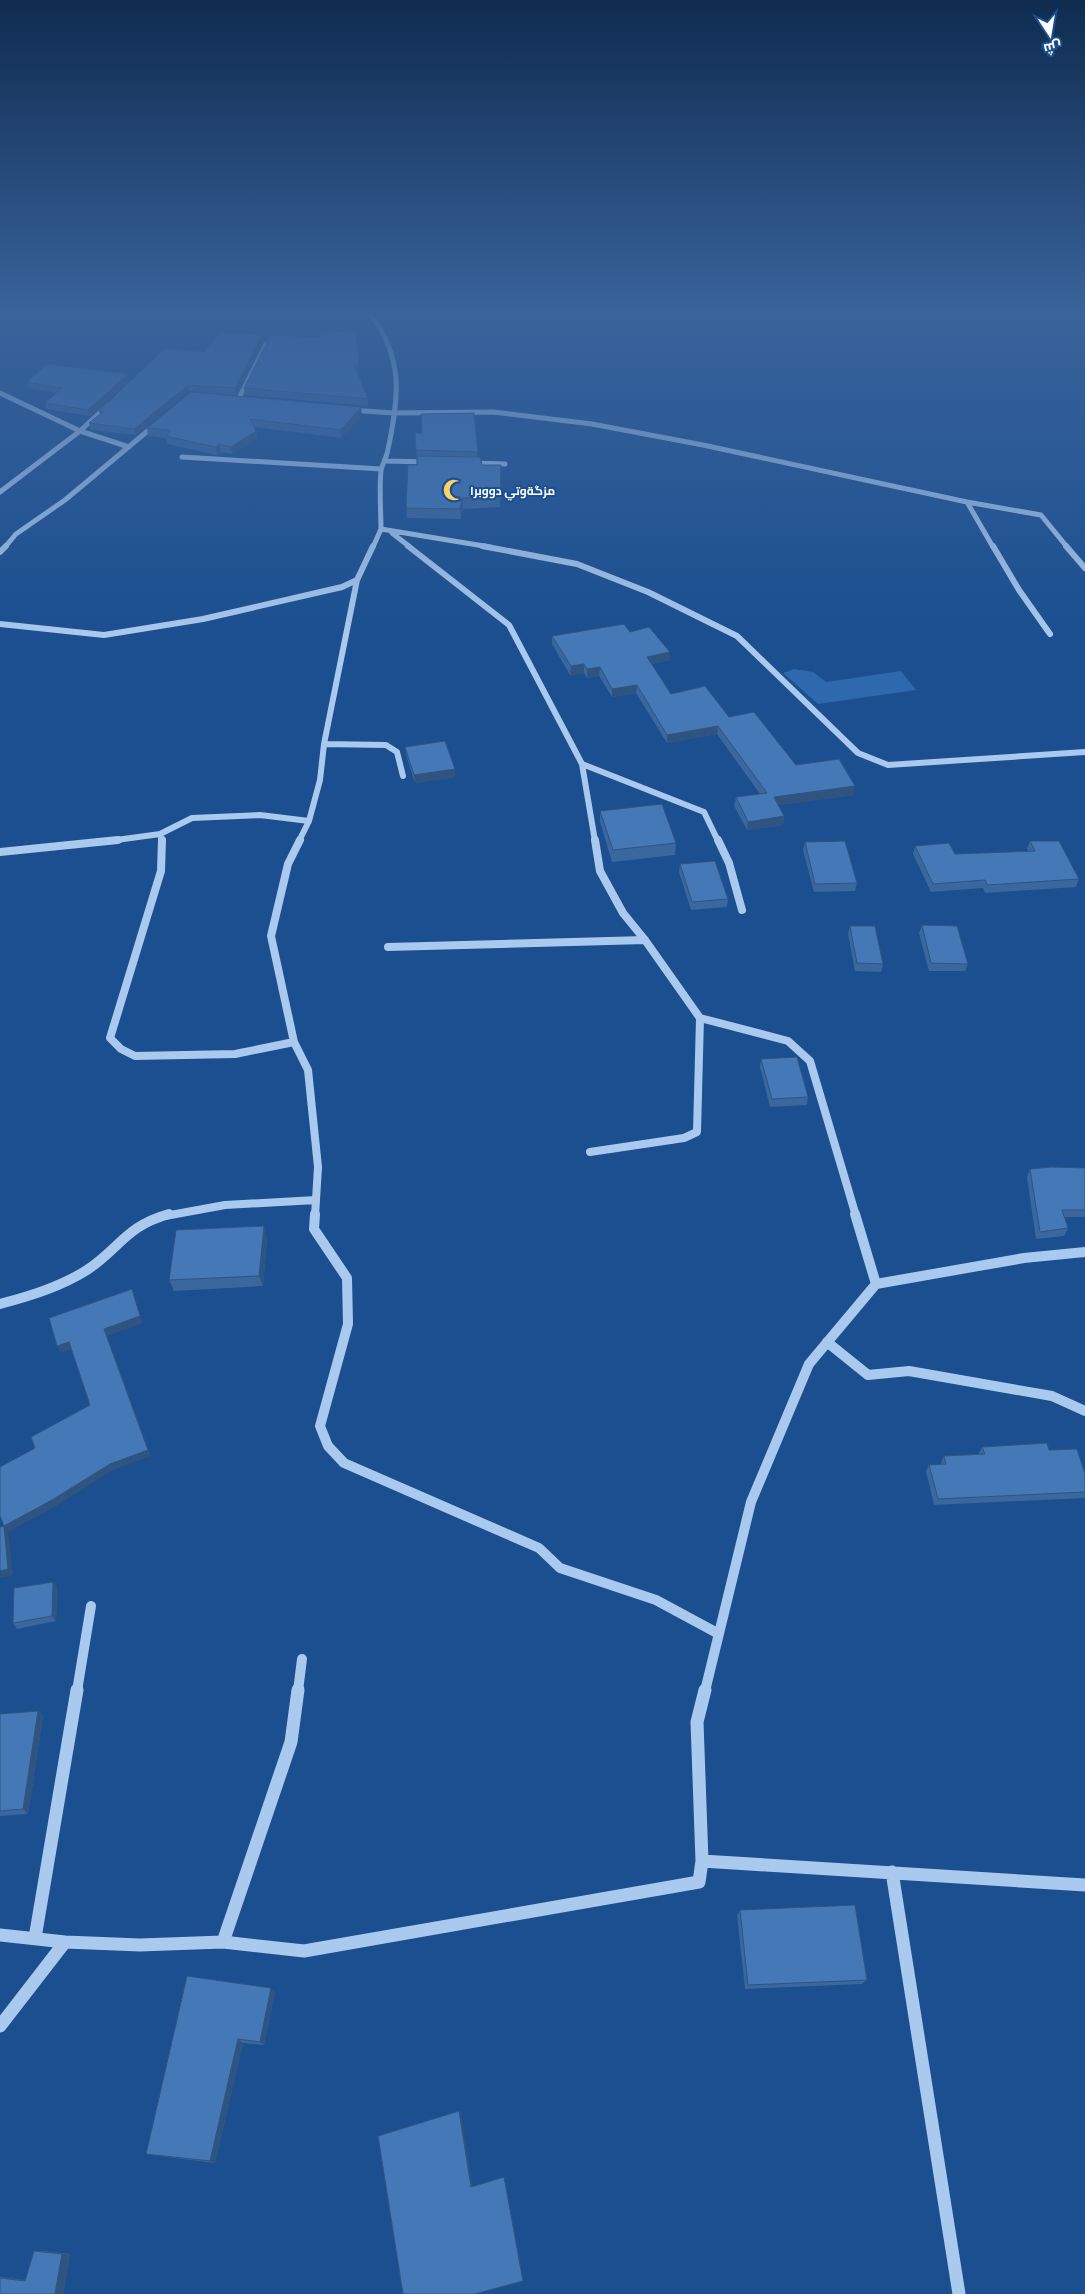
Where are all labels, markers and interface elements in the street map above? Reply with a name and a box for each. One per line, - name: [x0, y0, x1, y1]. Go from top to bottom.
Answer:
- north arrow: [1025, 10, 1075, 60]
- text: ش: [1042, 37, 1063, 58]
- mosque icon: مزگةوتي دووبرا: [441, 477, 467, 503]
- place label: مزگةوتي دووبرا: [470, 483, 555, 501]

